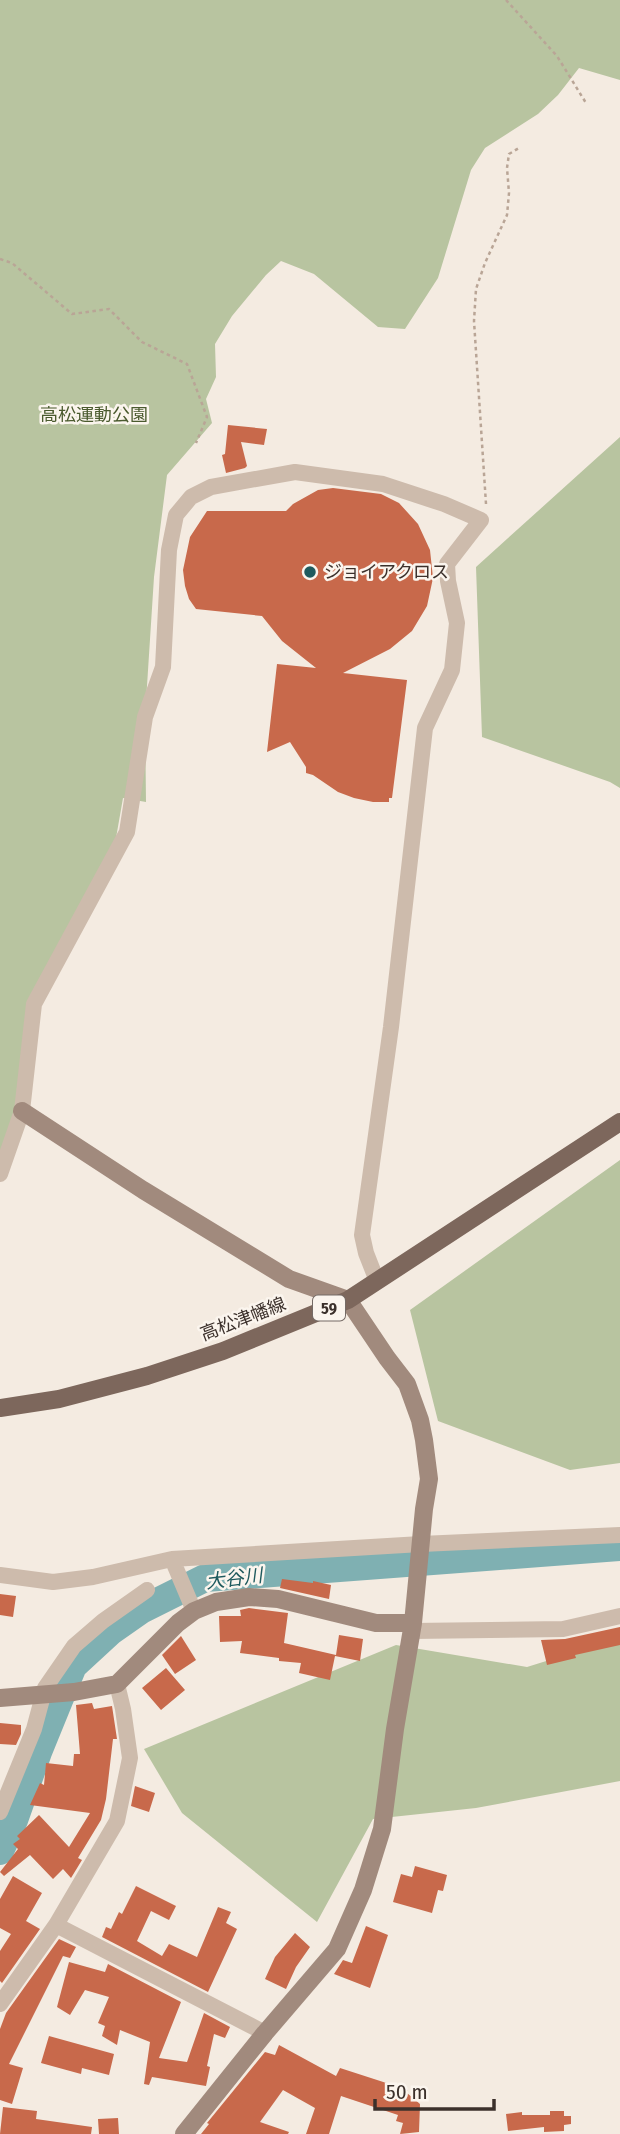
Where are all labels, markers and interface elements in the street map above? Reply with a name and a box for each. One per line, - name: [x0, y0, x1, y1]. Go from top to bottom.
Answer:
- park label: 高松運動公園: [40, 404, 148, 426]
- place label: ジョイアクロス: [324, 561, 449, 583]
- marker: ジョイアクロス: [302, 564, 318, 580]
- street label: 高松津幡線: [197, 1293, 289, 1345]
- road number: 59: [313, 1296, 345, 1320]
- water label: 大谷川: [204, 1563, 266, 1593]
- scale bar: [375, 2068, 494, 2112]
- text: 50 m: [386, 2079, 428, 2105]

